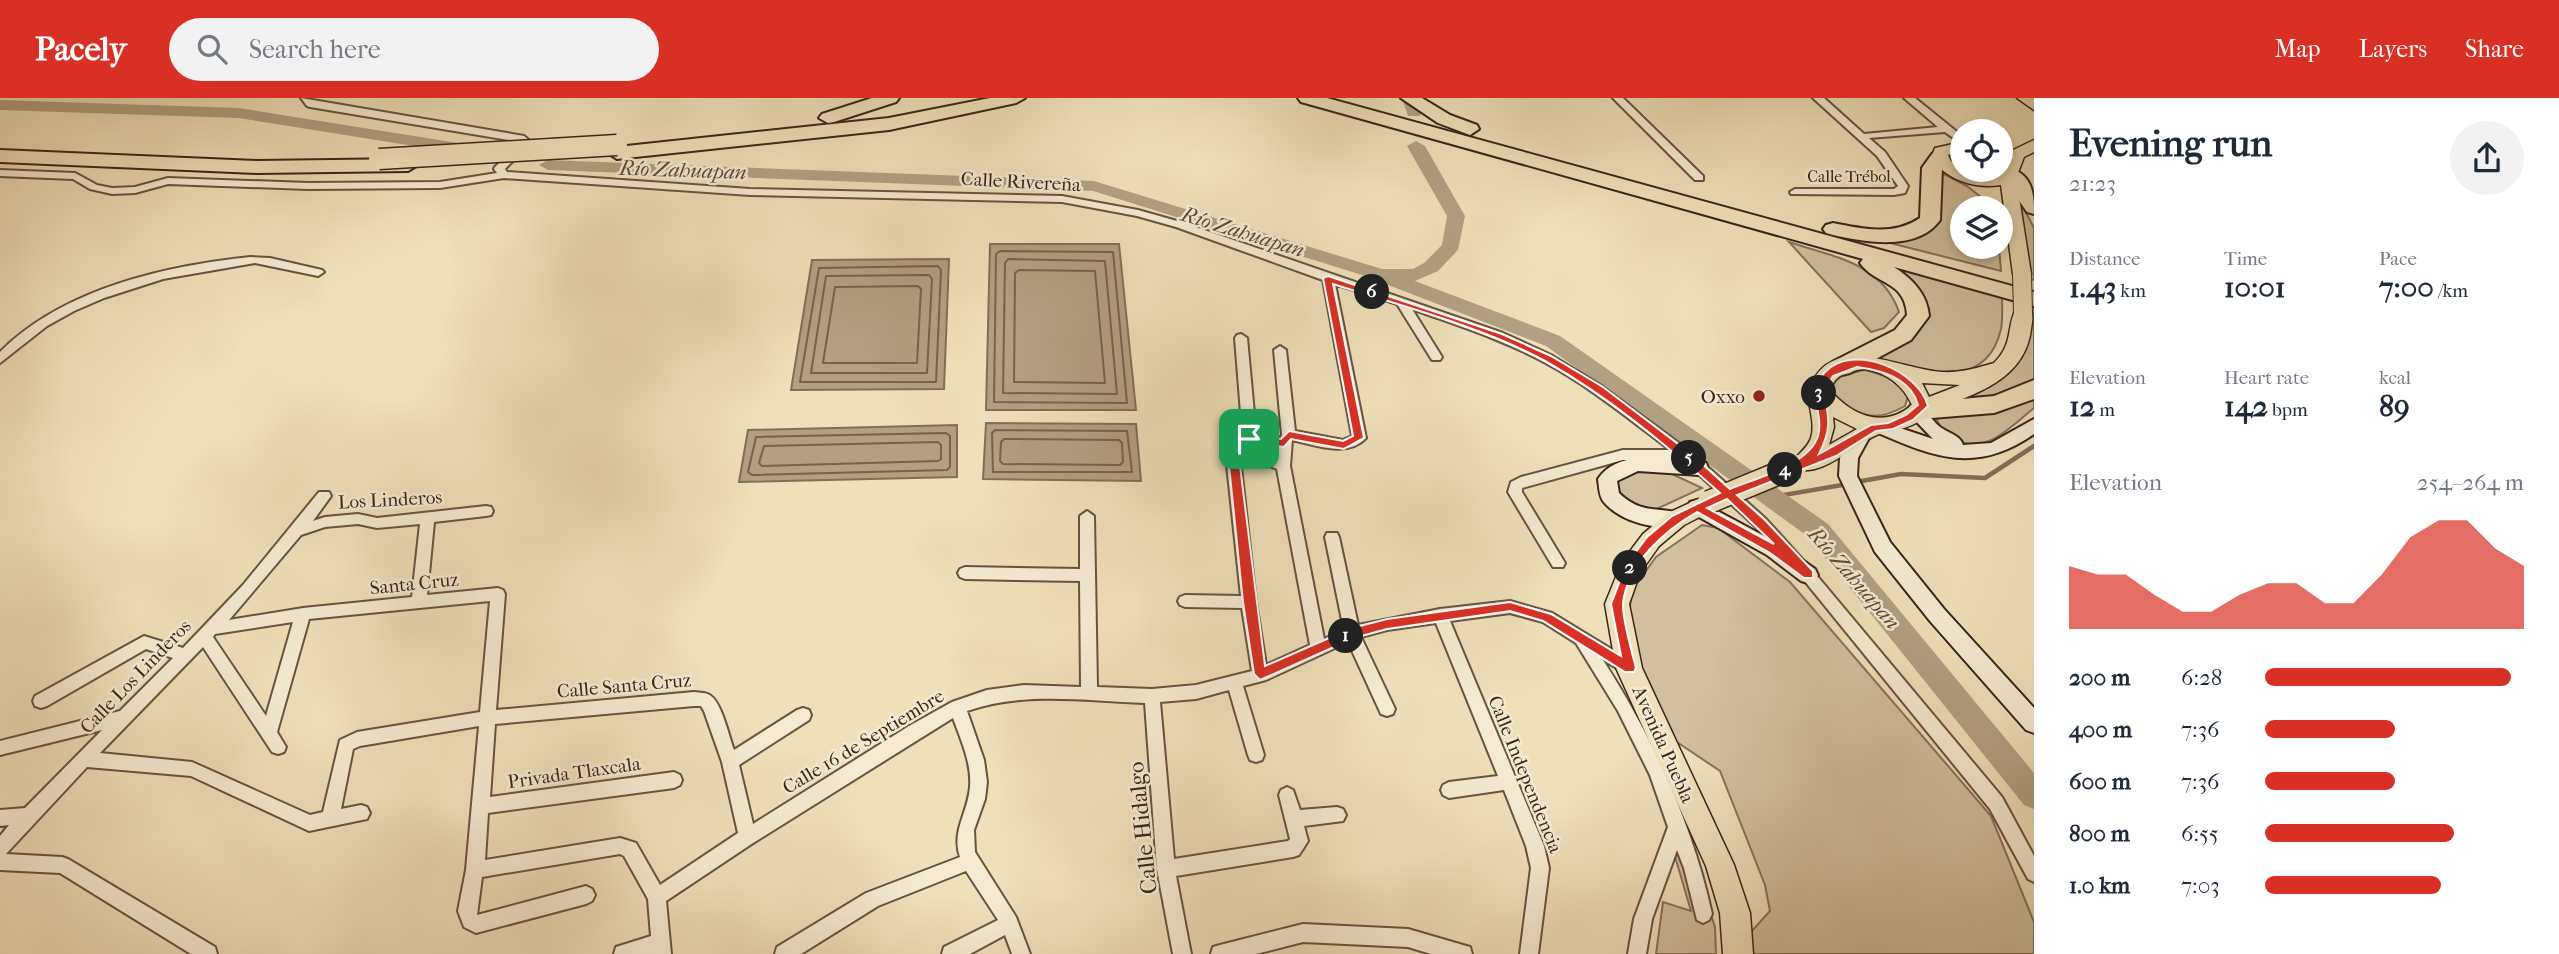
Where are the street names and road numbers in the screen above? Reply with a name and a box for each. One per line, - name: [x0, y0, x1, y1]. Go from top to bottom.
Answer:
- street label: Calle Trébol: [1807, 167, 1891, 186]
- street label: Calle Rivereña: [960, 168, 1082, 196]
- street label: Los Linderos: [337, 486, 443, 514]
- street label: Santa Cruz: [369, 568, 460, 600]
- street label: Calle Los Linderos: [76, 615, 196, 738]
- street label: Calle Santa Cruz: [556, 669, 692, 703]
- street label: Avenida Puebla: [1627, 682, 1699, 806]
- street label: Calle 16 de Septiembre: [779, 685, 948, 799]
- street label: Calle Independencia: [1483, 693, 1567, 856]
- street label: Privada Tlaxcala: [506, 753, 642, 793]
- street label: Calle Hidalgo: [1122, 760, 1163, 896]

